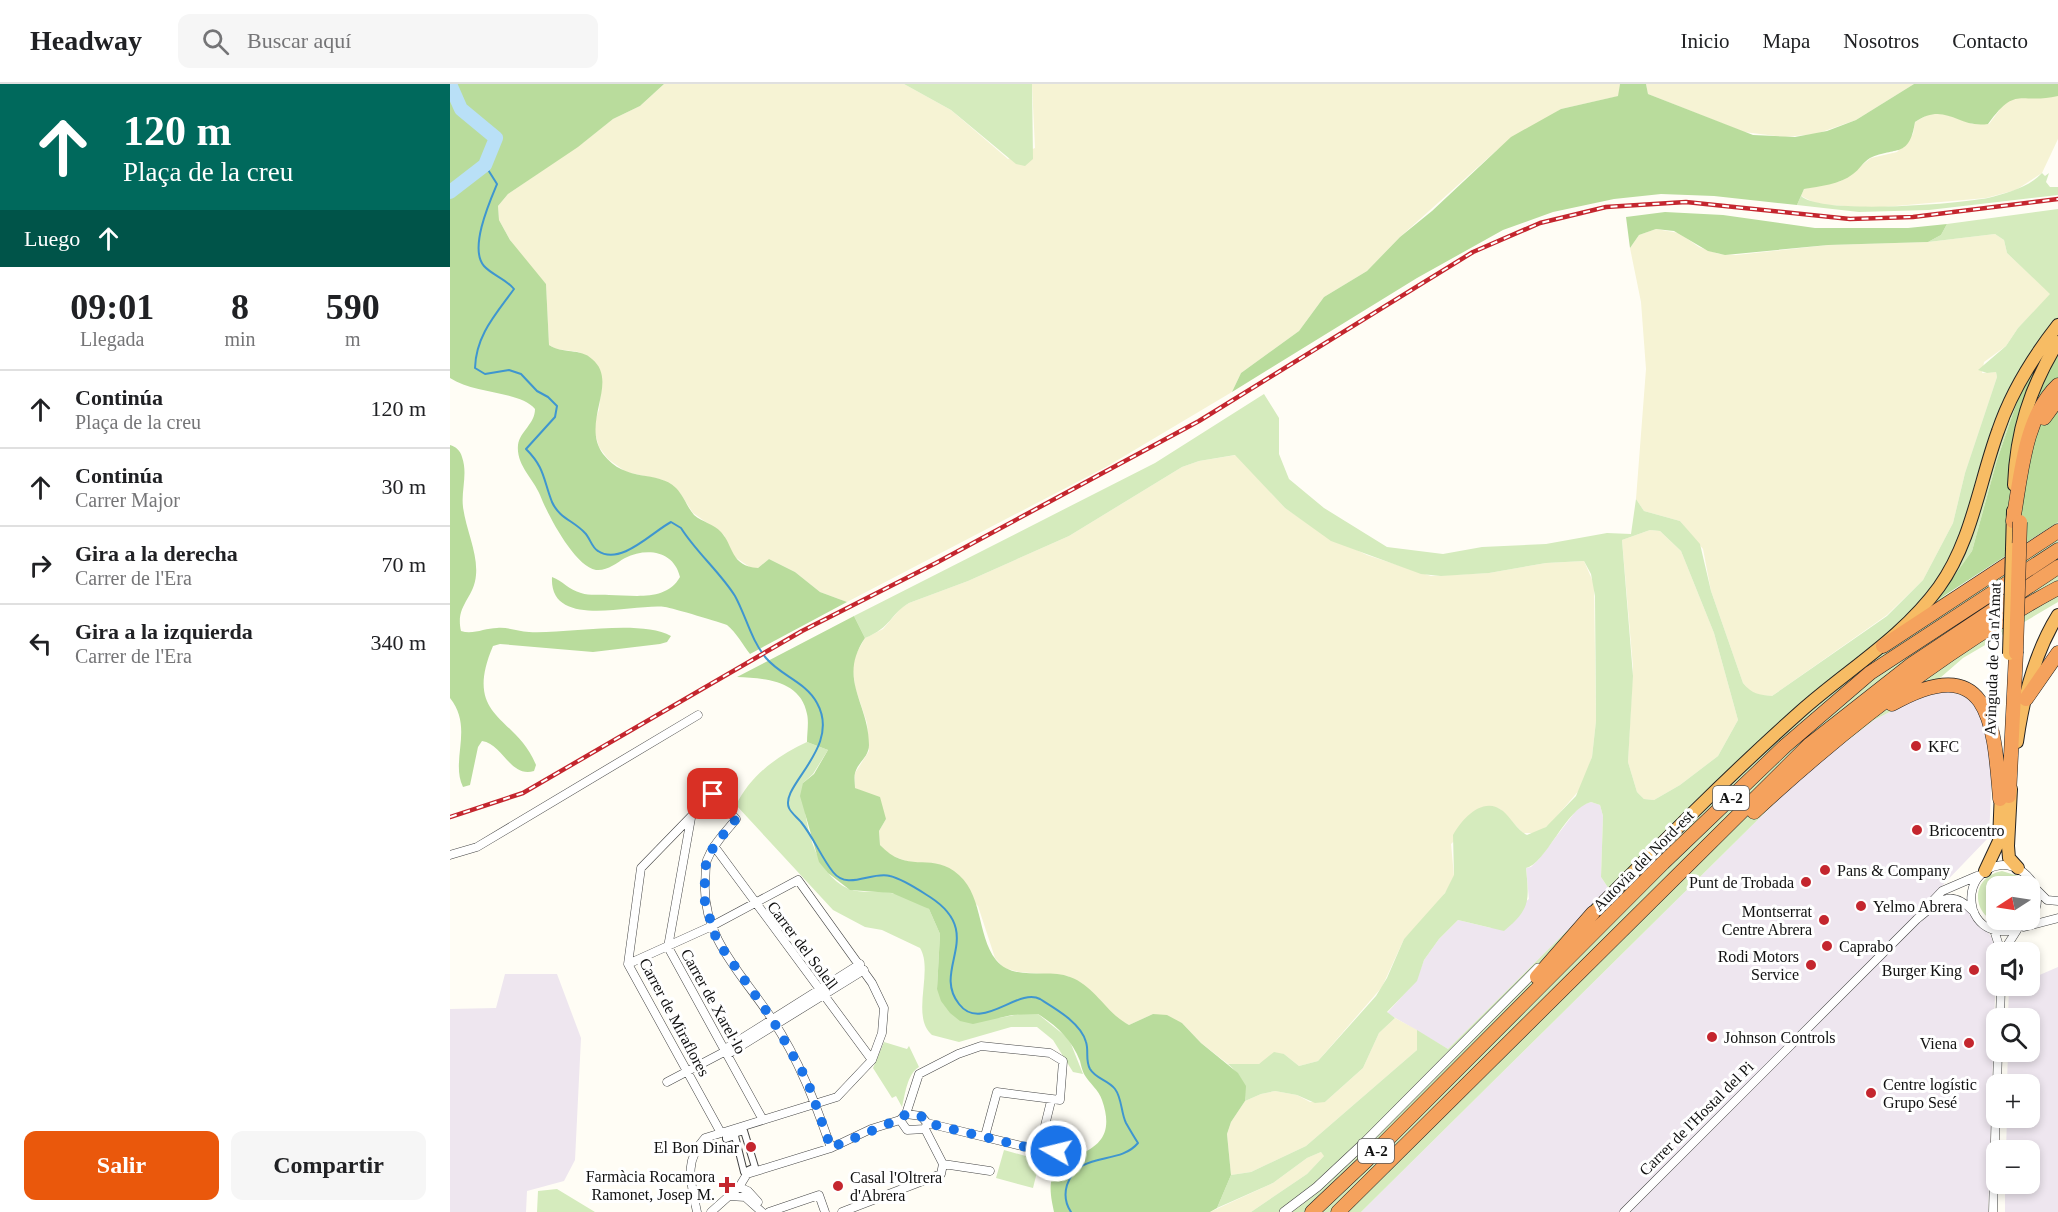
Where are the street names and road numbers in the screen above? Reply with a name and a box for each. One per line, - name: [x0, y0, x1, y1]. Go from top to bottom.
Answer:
- street label: Avinguda de Ca n'Amat: [1981, 582, 2005, 736]
- road number: A-2: [1713, 786, 1749, 810]
- street label: Autovia del Nord-est: [1590, 806, 1698, 914]
- street label: Carrer del Solell: [764, 898, 842, 993]
- street label: Carrer de Xarel·lo: [678, 946, 749, 1057]
- street label: Carrer de Miraflores: [636, 955, 713, 1079]
- street label: Carrer de l'Hostal del Pi: [1636, 1058, 1757, 1179]
- road number: A-2: [1358, 1139, 1394, 1163]

